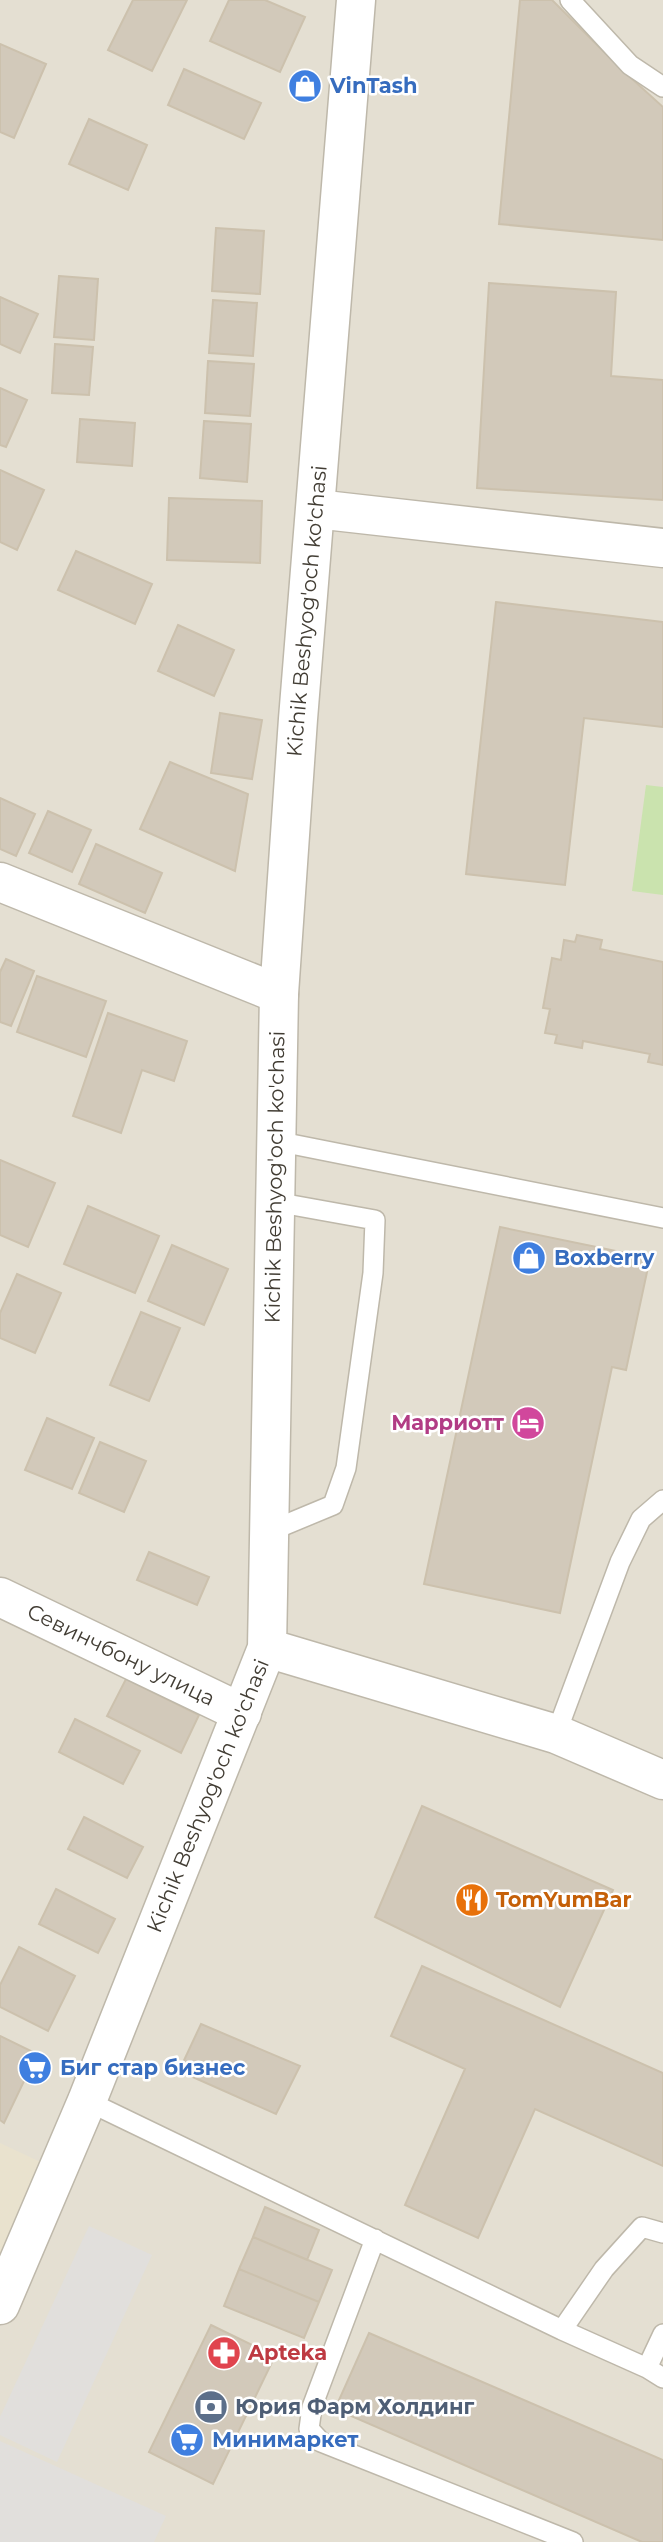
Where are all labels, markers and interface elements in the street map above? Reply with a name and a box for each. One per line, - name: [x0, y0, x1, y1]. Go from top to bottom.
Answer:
- shop icon: VinTash: [286, 67, 324, 105]
- place label: VinTash: [329, 73, 417, 98]
- street label: Kichik Beshyog'och ko'chasi: [281, 464, 332, 758]
- street label: Kichik Beshyog'och ko'chasi: [259, 1030, 290, 1324]
- shop icon: Boxberry: [510, 1239, 548, 1277]
- place label: Boxberry: [554, 1245, 655, 1270]
- hotel icon: Марриотт: [509, 1404, 547, 1442]
- place label: Марриотт: [391, 1410, 505, 1435]
- street label: Севинчбону улица: [23, 1598, 219, 1711]
- street label: Kichik Beshyog'och ko'chasi: [141, 1655, 274, 1936]
- restaurant icon: TomYumBar: [453, 1881, 491, 1919]
- place label: TomYumBar: [496, 1887, 632, 1912]
- supermarket icon: Биг стар бизнес: [16, 2049, 54, 2087]
- place label: Биг стар бизнес: [60, 2055, 246, 2080]
- pharmacy icon: Apteka: [205, 2334, 243, 2372]
- place label: Apteka: [247, 2340, 327, 2365]
- bank icon: Юрия Фарм Холдинг: [192, 2388, 230, 2426]
- place label: Юрия Фарм Холдинг: [235, 2394, 475, 2419]
- supermarket icon: Минимаркет: [168, 2421, 206, 2459]
- place label: Минимаркет: [212, 2427, 359, 2452]

